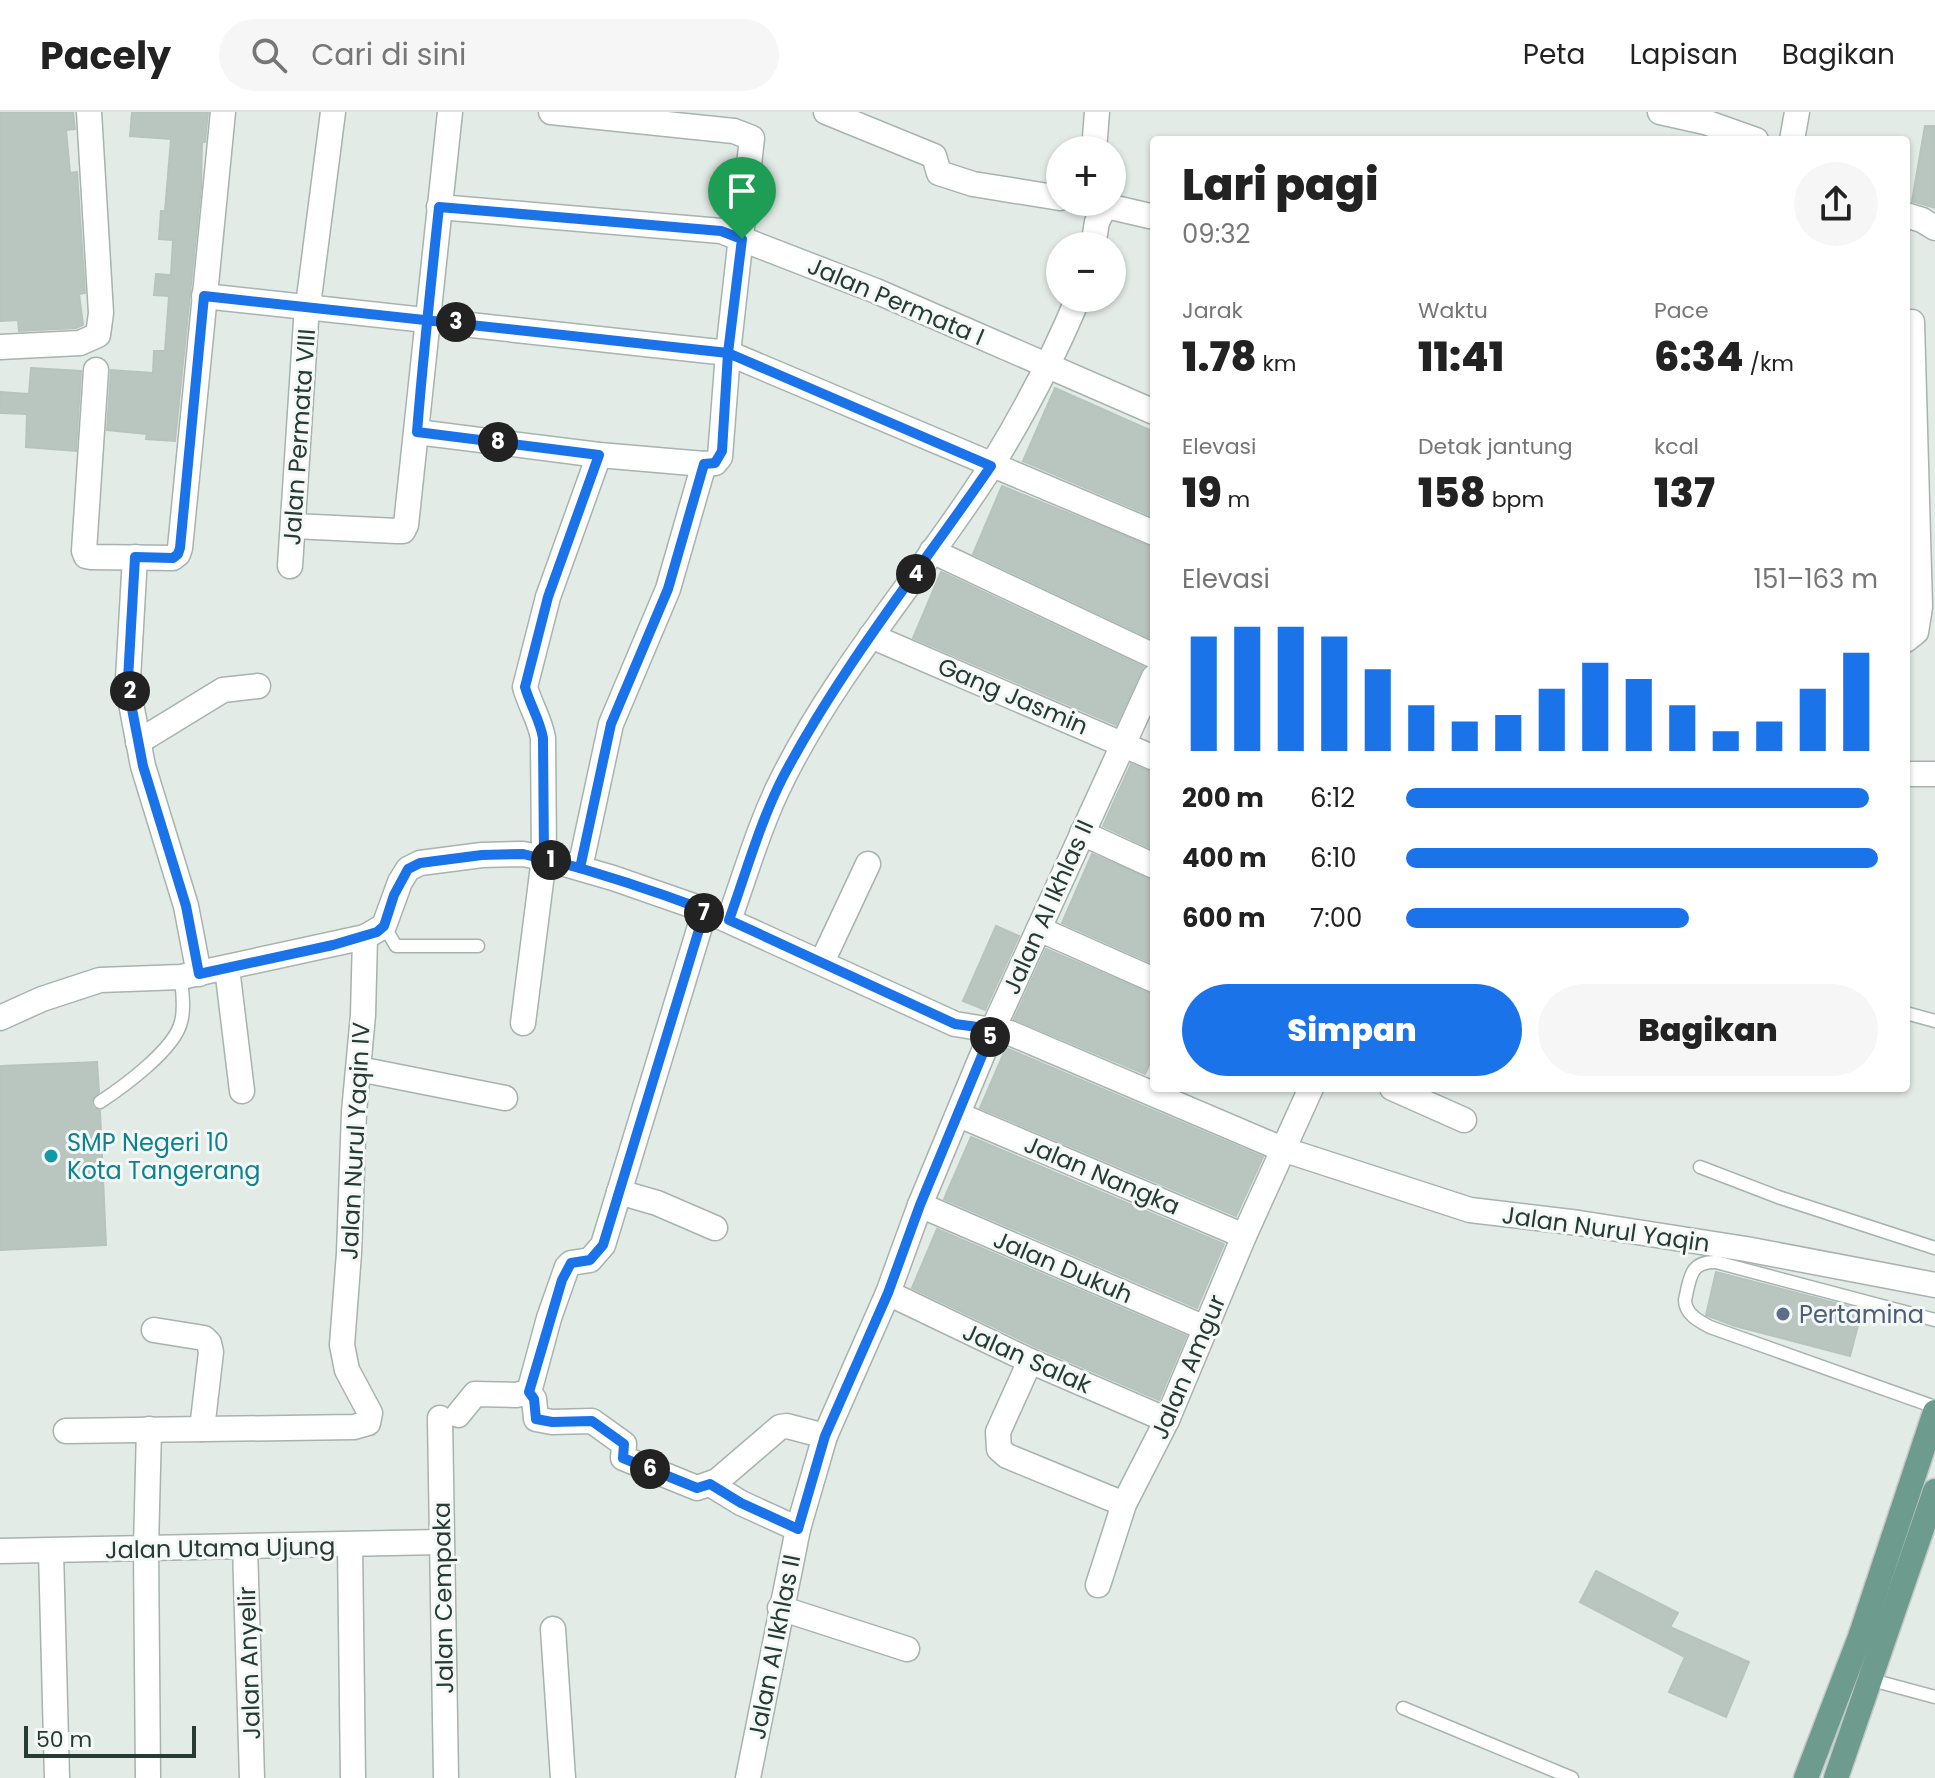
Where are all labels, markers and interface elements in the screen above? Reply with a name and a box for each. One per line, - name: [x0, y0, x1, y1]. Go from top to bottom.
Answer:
- search box: [219, 19, 779, 91]
- text: Pacely: [40, 29, 171, 82]
- icon: search: [247, 33, 291, 77]
- text: Cari di sini: [311, 33, 466, 76]
- text: Peta: [1523, 35, 1586, 74]
- text: Lapisan: [1630, 35, 1738, 74]
- text: Bagikan: [1782, 35, 1895, 74]
- map controls: [1046, 136, 1126, 312]
- button: +: [1046, 136, 1126, 216]
- text: Lari pagi: [1182, 154, 1378, 215]
- pin: [708, 157, 776, 239]
- button: share: [1794, 162, 1878, 246]
- icon: arrive: [720, 169, 764, 213]
- text: 09:32: [1182, 216, 1251, 252]
- button: −: [1046, 232, 1126, 312]
- street label: Jalan Permata I: [803, 249, 989, 353]
- text: Jarak: [1182, 295, 1243, 326]
- text: Waktu: [1418, 295, 1488, 326]
- text: Pace: [1654, 295, 1709, 326]
- pin: 3: [436, 302, 476, 342]
- text: 3: [449, 306, 463, 337]
- street label: Jalan Permata VIII: [275, 328, 323, 546]
- text: 1.78: [1182, 329, 1257, 385]
- text: 11:41: [1418, 329, 1504, 385]
- text: 6:34: [1654, 329, 1744, 385]
- text: km: [1257, 348, 1296, 379]
- text: /km: [1744, 348, 1794, 379]
- pin: 8: [478, 422, 518, 462]
- text: 8: [491, 426, 505, 457]
- text: Elevasi: [1182, 431, 1256, 462]
- text: Detak jantung: [1418, 431, 1573, 462]
- text: kcal: [1654, 431, 1699, 462]
- text: 19: [1182, 465, 1222, 521]
- text: 158: [1418, 465, 1486, 521]
- text: 137: [1654, 465, 1715, 521]
- text: m: [1222, 484, 1250, 515]
- text: bpm: [1486, 484, 1544, 515]
- pin: 4: [896, 554, 936, 594]
- text: 4: [909, 558, 923, 589]
- text: Elevasi: [1182, 561, 1270, 597]
- text: 151–163 m: [1754, 561, 1878, 597]
- street label: Gang Jasmin: [933, 649, 1093, 743]
- pin: 2: [110, 671, 150, 711]
- text: 2: [124, 675, 136, 706]
- text: 200 m: [1182, 780, 1264, 816]
- text: 6:12: [1310, 780, 1355, 816]
- street label: Jalan Al Ikhlas II: [995, 814, 1101, 1000]
- pin: 1: [531, 840, 571, 880]
- text: 400 m: [1182, 840, 1267, 876]
- text: 6:10: [1310, 840, 1357, 876]
- text: 1: [547, 844, 555, 875]
- pin: 7: [684, 893, 724, 933]
- text: 7: [698, 897, 710, 928]
- text: 600 m: [1182, 900, 1266, 936]
- text: 7:00: [1310, 900, 1362, 936]
- button: Simpan: [1182, 984, 1522, 1076]
- button: Bagikan: [1538, 984, 1878, 1076]
- pin: 5: [970, 1017, 1010, 1057]
- street label: Jalan Nurul Yaqin IV: [332, 1021, 378, 1261]
- text: 5: [983, 1021, 997, 1052]
- place label: SMP Negeri 10 Kota Tangerang: [67, 1126, 261, 1187]
- street label: Jalan Nangka: [1019, 1127, 1185, 1223]
- marker: SMP Negeri 10 Kota Tangerang: [42, 1147, 60, 1165]
- street label: Jalan Nurul Yaqin: [1500, 1198, 1712, 1260]
- street label: Jalan Dukuh: [988, 1223, 1138, 1311]
- street label: Jalan Amgur: [1143, 1290, 1233, 1444]
- place label: Pertamina: [1799, 1298, 1924, 1331]
- marker: Pertamina: [1774, 1305, 1792, 1323]
- street label: Jalan Salak: [957, 1315, 1097, 1401]
- pin: 6: [630, 1449, 670, 1489]
- text: 6: [643, 1453, 657, 1484]
- street label: Jalan Cempaka: [425, 1502, 461, 1694]
- street label: Jalan Utama Ujung: [105, 1529, 335, 1567]
- street label: Jalan Al Ikhlas II: [740, 1552, 808, 1742]
- street label: Jalan Anyelir: [230, 1586, 268, 1740]
- scale bar: [24, 1722, 196, 1758]
- text: 50 m: [36, 1724, 92, 1755]

